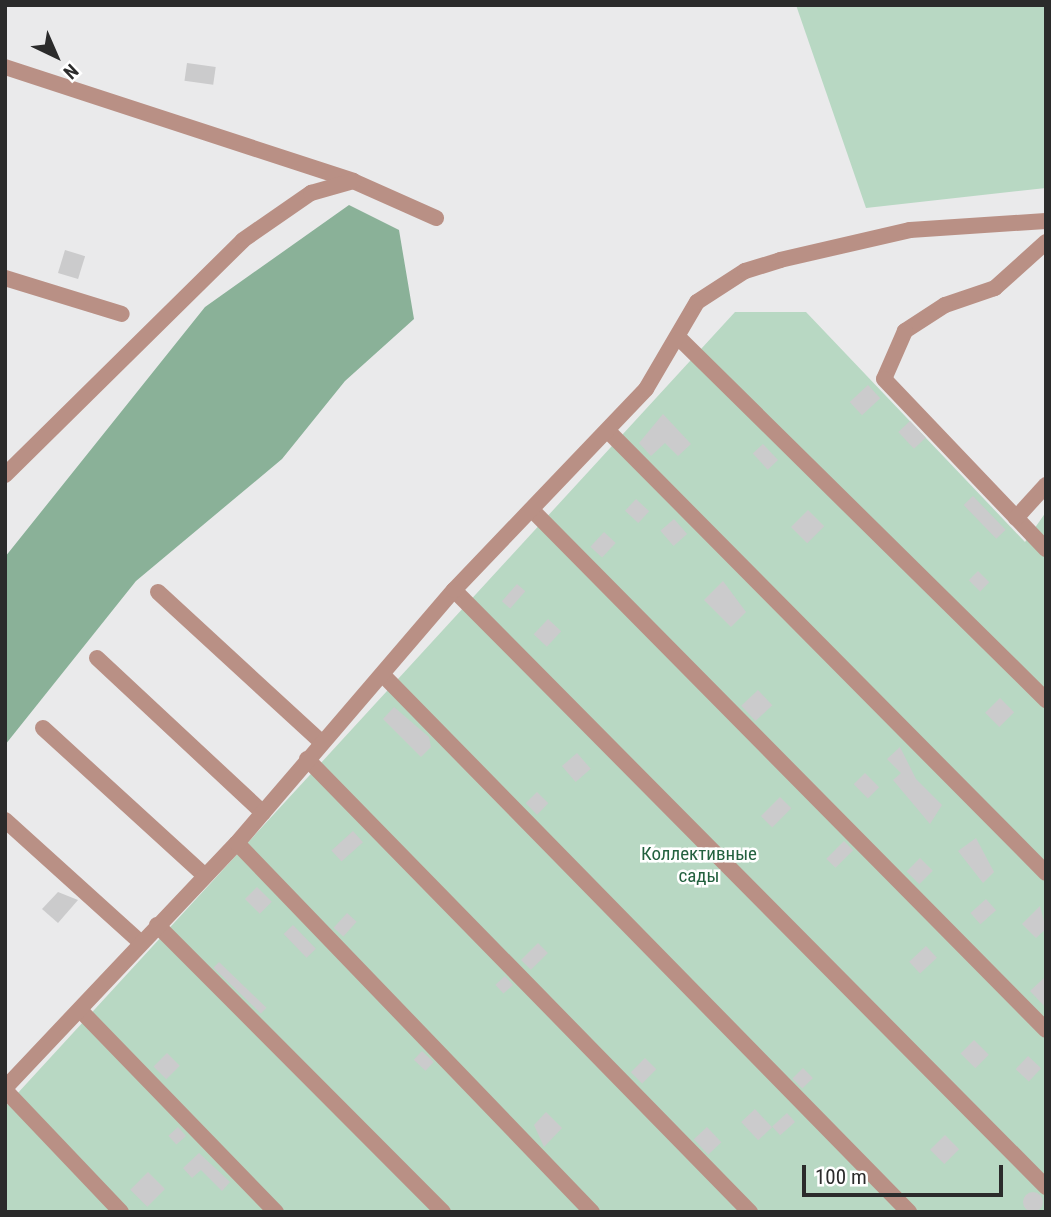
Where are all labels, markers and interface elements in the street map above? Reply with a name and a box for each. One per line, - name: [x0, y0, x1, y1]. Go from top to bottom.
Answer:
- north arrow: [21, 21, 91, 91]
- text: N: [59, 59, 83, 84]
- park label: Коллективные сады: [641, 843, 757, 887]
- scale bar: [806, 1150, 1007, 1194]
- text: 100 m: [815, 1165, 867, 1189]

